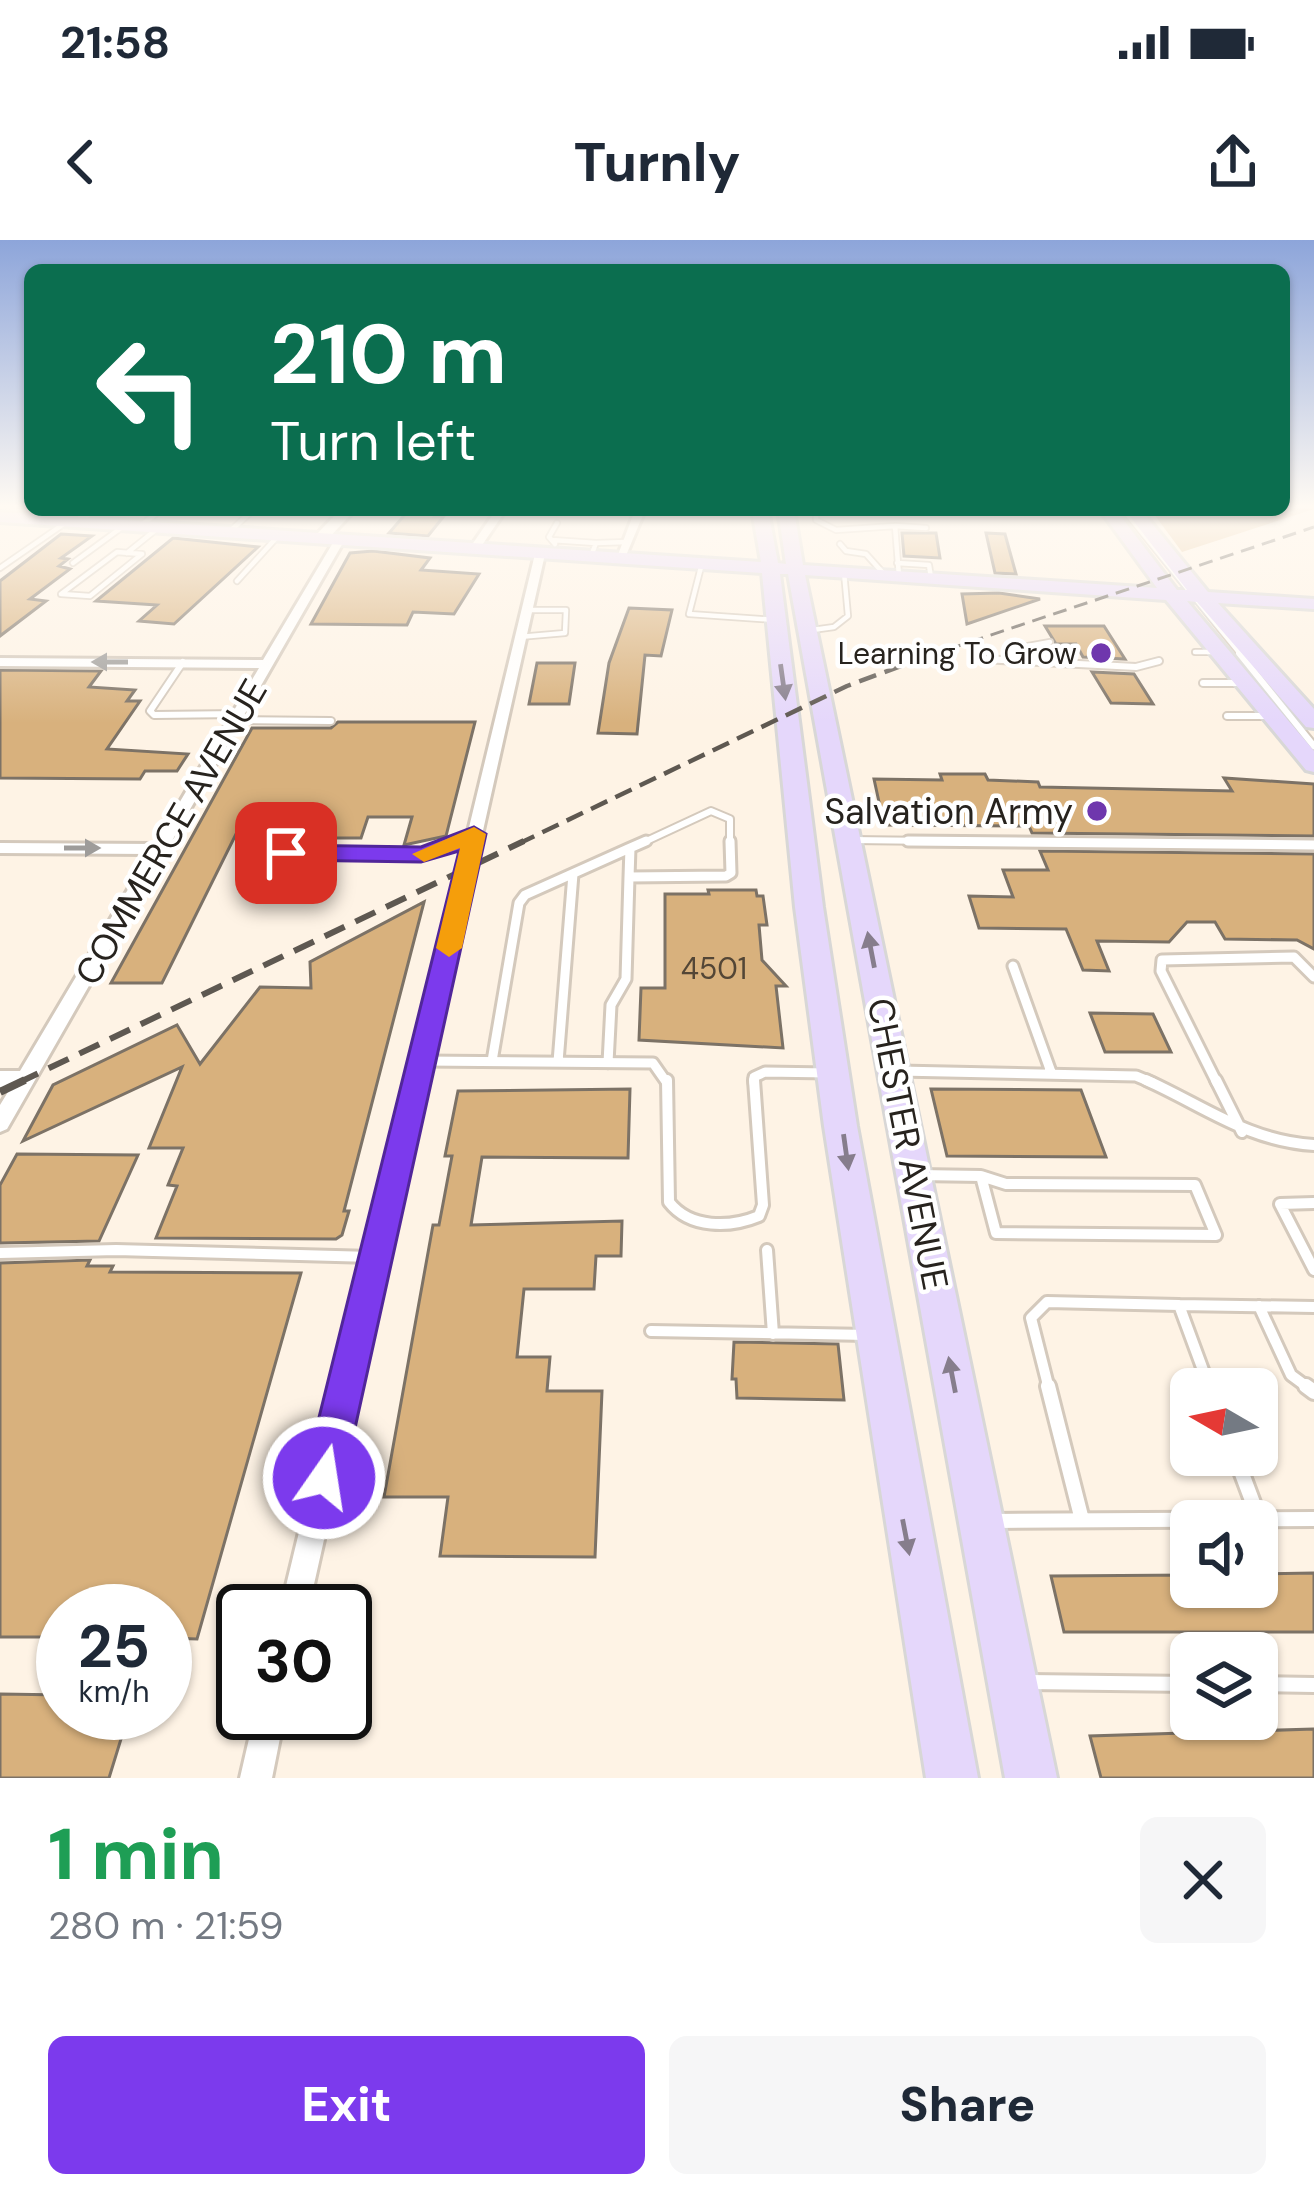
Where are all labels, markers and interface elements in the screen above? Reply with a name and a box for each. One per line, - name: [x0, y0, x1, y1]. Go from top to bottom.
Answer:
- text: 21:58: [60, 13, 170, 72]
- text: Turnly: [574, 127, 740, 198]
- icon: back: [48, 129, 114, 195]
- icon: share: [1200, 129, 1266, 195]
- text: 210 m: [270, 300, 507, 409]
- icon: left: [72, 312, 228, 468]
- text: Turn left: [270, 406, 476, 477]
- place label: Learning To Grow: [838, 634, 1077, 673]
- marker: Learning To Grow: [1088, 640, 1114, 666]
- one-way arrow: [90, 652, 128, 672]
- one-way arrow: [774, 664, 793, 702]
- street label: COMMERCE AVENUE: [64, 671, 278, 993]
- place label: Salvation Army: [824, 788, 1073, 835]
- marker: Salvation Army: [1084, 798, 1110, 824]
- pin: [235, 802, 337, 904]
- icon: arrive: [253, 820, 319, 886]
- one-way arrow: [64, 839, 102, 858]
- one-way arrow: [861, 931, 880, 969]
- house number: 4501: [681, 949, 747, 988]
- street label: CHESTER AVENUE: [857, 994, 959, 1294]
- one-way arrow: [837, 1134, 856, 1171]
- one-way arrow: [942, 1355, 961, 1393]
- north arrow: [1170, 1368, 1278, 1476]
- map controls: [1170, 1368, 1278, 1740]
- position arrow: [261, 1415, 387, 1541]
- button: sound: [1170, 1500, 1278, 1608]
- one-way arrow: [897, 1519, 916, 1557]
- speed limit sign: 30: [216, 1584, 372, 1740]
- text: 25: [78, 1607, 150, 1686]
- button: layers: [1170, 1632, 1278, 1740]
- text: km/h: [79, 1672, 149, 1711]
- text: 1 min: [48, 1808, 224, 1901]
- button: close: [1140, 1817, 1266, 1943]
- text: 280 m · 21:59: [48, 1900, 283, 1951]
- button: Exit: [48, 2036, 645, 2174]
- button: Share: [669, 2036, 1266, 2174]

